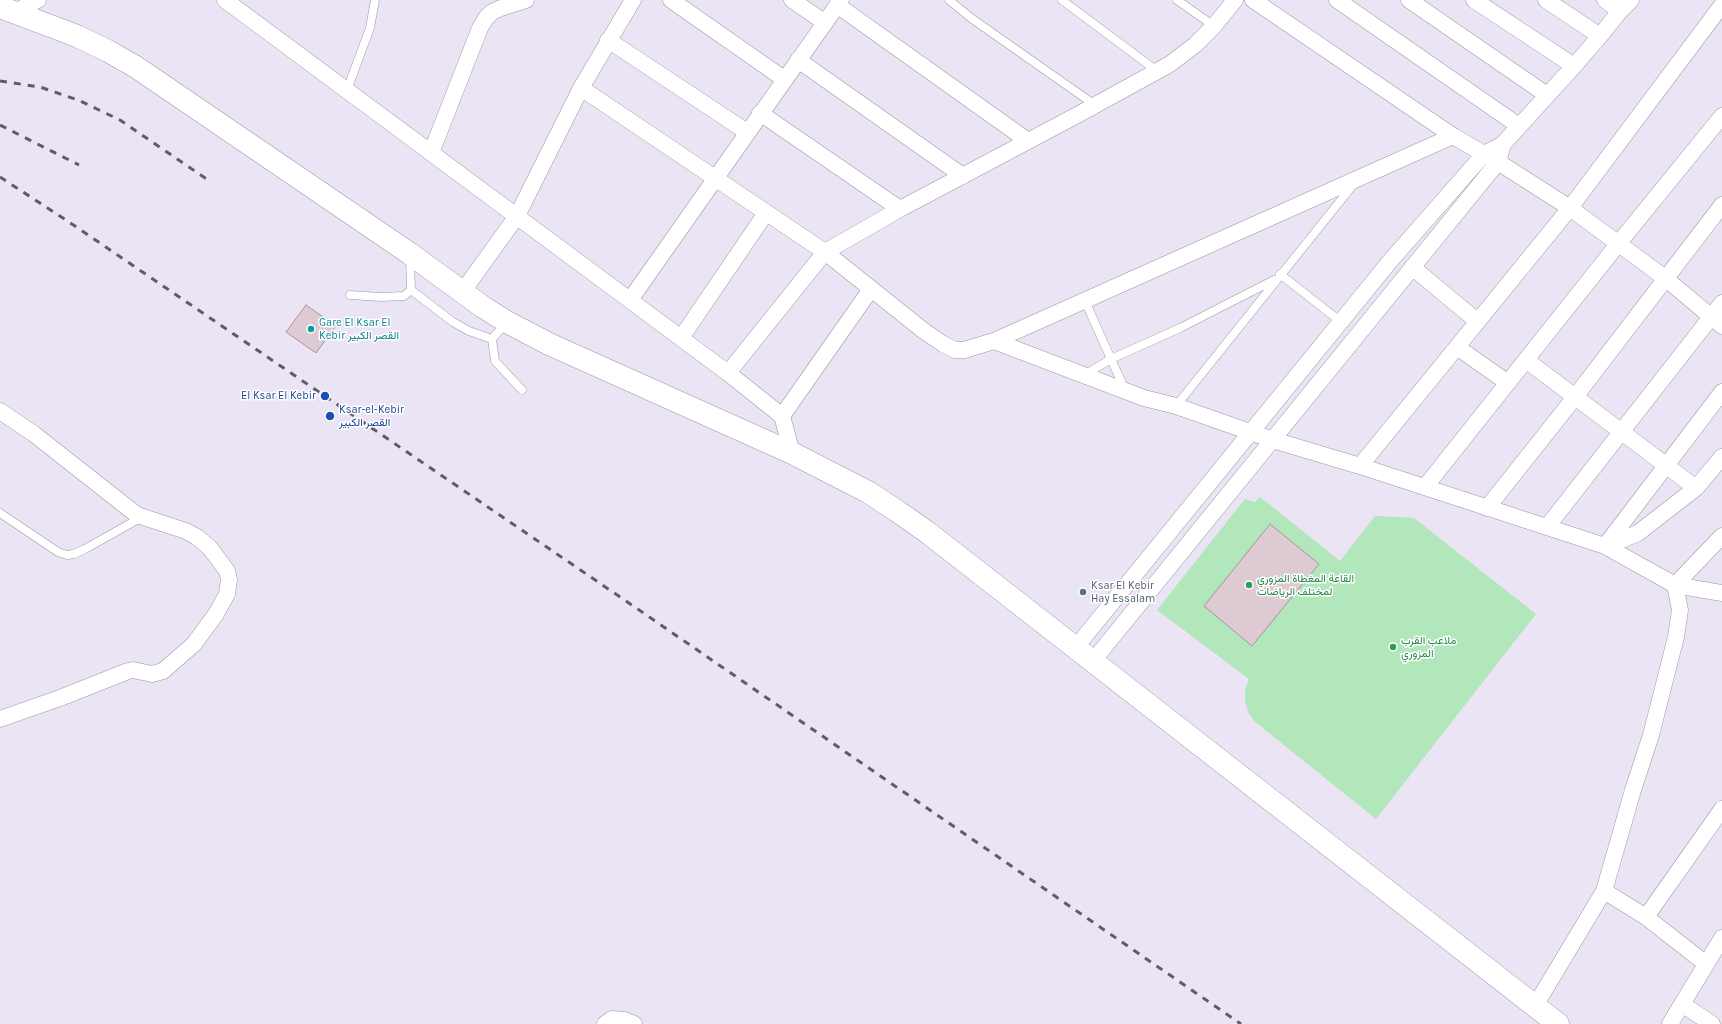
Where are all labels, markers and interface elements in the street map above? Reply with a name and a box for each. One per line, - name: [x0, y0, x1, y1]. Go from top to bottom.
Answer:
- place label: Gare El Ksar El Kebir القصر الكبير: [319, 316, 399, 342]
- marker: Gare El Ksar El Kebir القصر الكبير: [306, 324, 316, 334]
- place label: El Ksar El Kebir: [241, 389, 316, 403]
- marker: El Ksar El Kebir: [319, 390, 331, 402]
- place label: Ksar-el-Kebir القصر الكبير: [339, 403, 404, 429]
- marker: Ksar-el-Kebir القصر الكبير: [324, 410, 336, 422]
- place label: القاعة المغطاة المزوري لمختلف الرياضات: [1257, 572, 1354, 598]
- place label: Ksar El Kebir Hay Essalam: [1091, 579, 1155, 605]
- marker: القاعة المغطاة المزوري لمختلف الرياضات: [1244, 580, 1254, 590]
- marker: Ksar El Kebir Hay Essalam: [1078, 587, 1088, 597]
- place label: ملاعب القرب المزوري: [1401, 634, 1456, 660]
- marker: ملاعب القرب المزوري: [1388, 642, 1398, 652]

